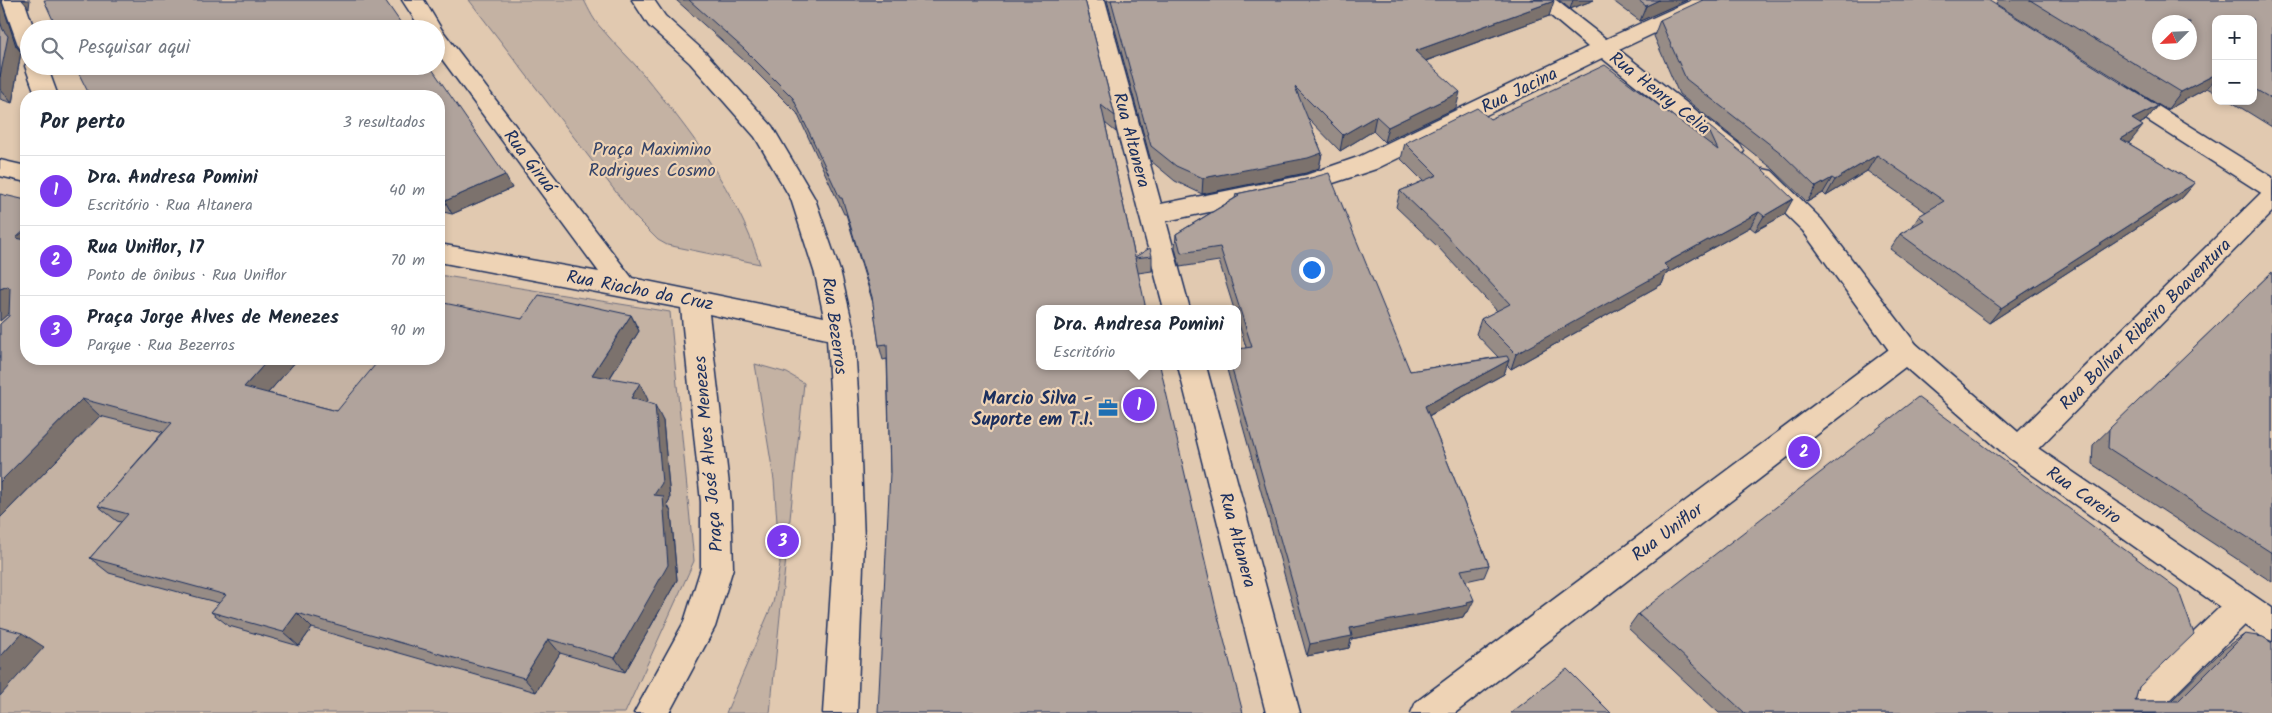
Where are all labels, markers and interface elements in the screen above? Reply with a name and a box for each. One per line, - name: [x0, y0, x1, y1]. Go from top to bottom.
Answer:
- north arrow: [2152, 15, 2197, 60]
- map controls: [2212, 15, 2257, 105]
- button: +: [2212, 15, 2257, 60]
- search box: [20, 20, 445, 75]
- text: Pesquisar aqui: [78, 33, 190, 63]
- icon: search: [38, 34, 66, 62]
- street label: Rua Henry Celia: [1602, 45, 1716, 143]
- street label: Rua Jacina: [1476, 60, 1563, 122]
- button: −: [2212, 60, 2257, 105]
- street label: Rua Altanera: [1104, 89, 1157, 191]
- text: Por perto: [40, 106, 125, 139]
- text: 3 resultados: [343, 110, 425, 135]
- street label: Rua Giruá: [495, 124, 563, 201]
- park label: Praça Maximino Rodrigues Cosmo: [588, 136, 716, 186]
- text: Dra. Andresa Pomini: [87, 163, 258, 193]
- text: 1: [54, 178, 58, 203]
- text: 40 m: [389, 178, 425, 203]
- text: Escritório · Rua Altanera: [87, 193, 253, 218]
- street label: Rua Bolívar Ribeiro Boaventura: [2053, 232, 2239, 418]
- text: Rua Uniflor, 17: [87, 233, 204, 263]
- text: 2: [51, 248, 61, 273]
- text: 70 m: [390, 248, 425, 273]
- your location: [1299, 257, 1325, 283]
- text: Ponto de ônibus · Rua Uniflor: [87, 263, 286, 288]
- street label: Rua Riacho da Cruz: [564, 263, 716, 320]
- street label: Rua Bezerros: [812, 276, 855, 377]
- text: Praça Jorge Alves de Menezes: [87, 303, 339, 333]
- popup: [1036, 305, 1241, 370]
- text: Dra. Andresa Pomini: [1053, 310, 1224, 340]
- text: 3: [52, 318, 60, 343]
- text: 90 m: [390, 318, 425, 343]
- text: Parque · Rua Bezerros: [87, 333, 235, 358]
- text: Escritório: [1053, 340, 1115, 365]
- street label: Praça José Alves Menezes: [686, 354, 733, 553]
- place label: Marcio Silva - Suporte em T.I.: [972, 385, 1093, 435]
- pin: 1: [1123, 386, 1155, 424]
- office icon: Marcio Silva - Suporte em T.I.: [1097, 397, 1119, 419]
- pin: 2: [1788, 433, 1820, 471]
- street label: Rua Careiro: [2039, 460, 2127, 533]
- street label: Rua Altanera: [1210, 489, 1263, 591]
- street label: Rua Uniflor: [1626, 496, 1711, 570]
- pin: 3: [767, 522, 799, 560]

